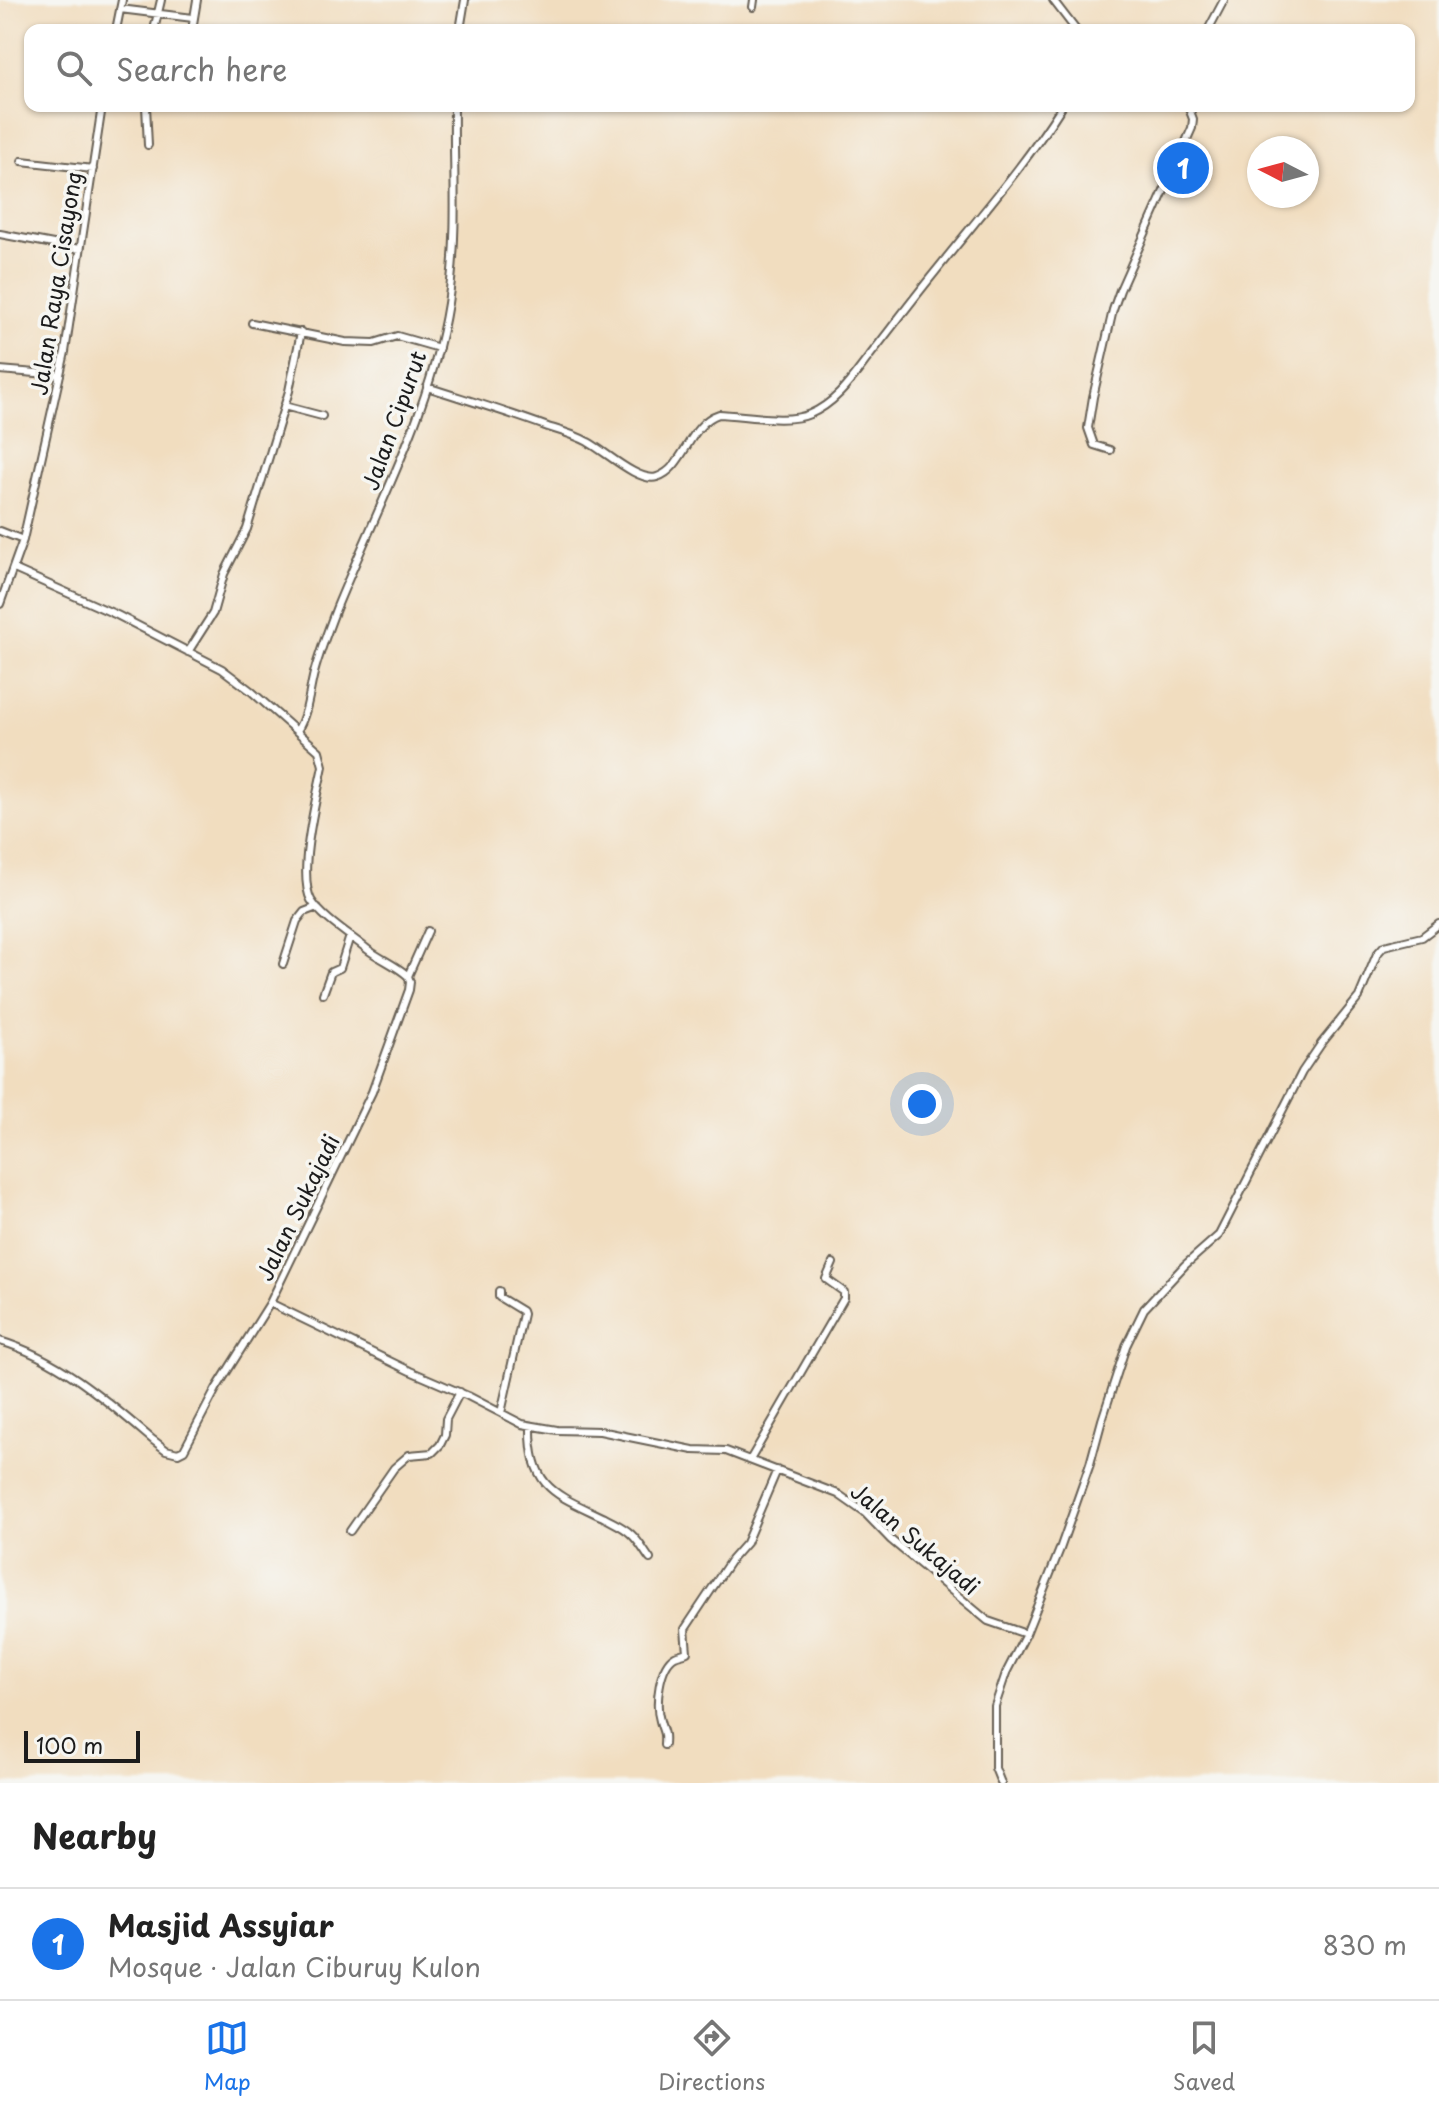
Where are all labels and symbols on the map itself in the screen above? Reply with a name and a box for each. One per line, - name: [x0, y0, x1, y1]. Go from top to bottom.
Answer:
- north arrow: [1247, 136, 1319, 208]
- pin: 1: [1157, 138, 1209, 198]
- street label: Jalan Raya Cisayong: [21, 169, 89, 397]
- street label: Jalan Cipurut: [353, 346, 433, 494]
- your location: [902, 1084, 942, 1124]
- street label: Jalan Sukajadi: [247, 1128, 347, 1286]
- street label: Jalan Sukajadi: [844, 1474, 988, 1602]
- scale bar: [24, 1727, 140, 1763]

